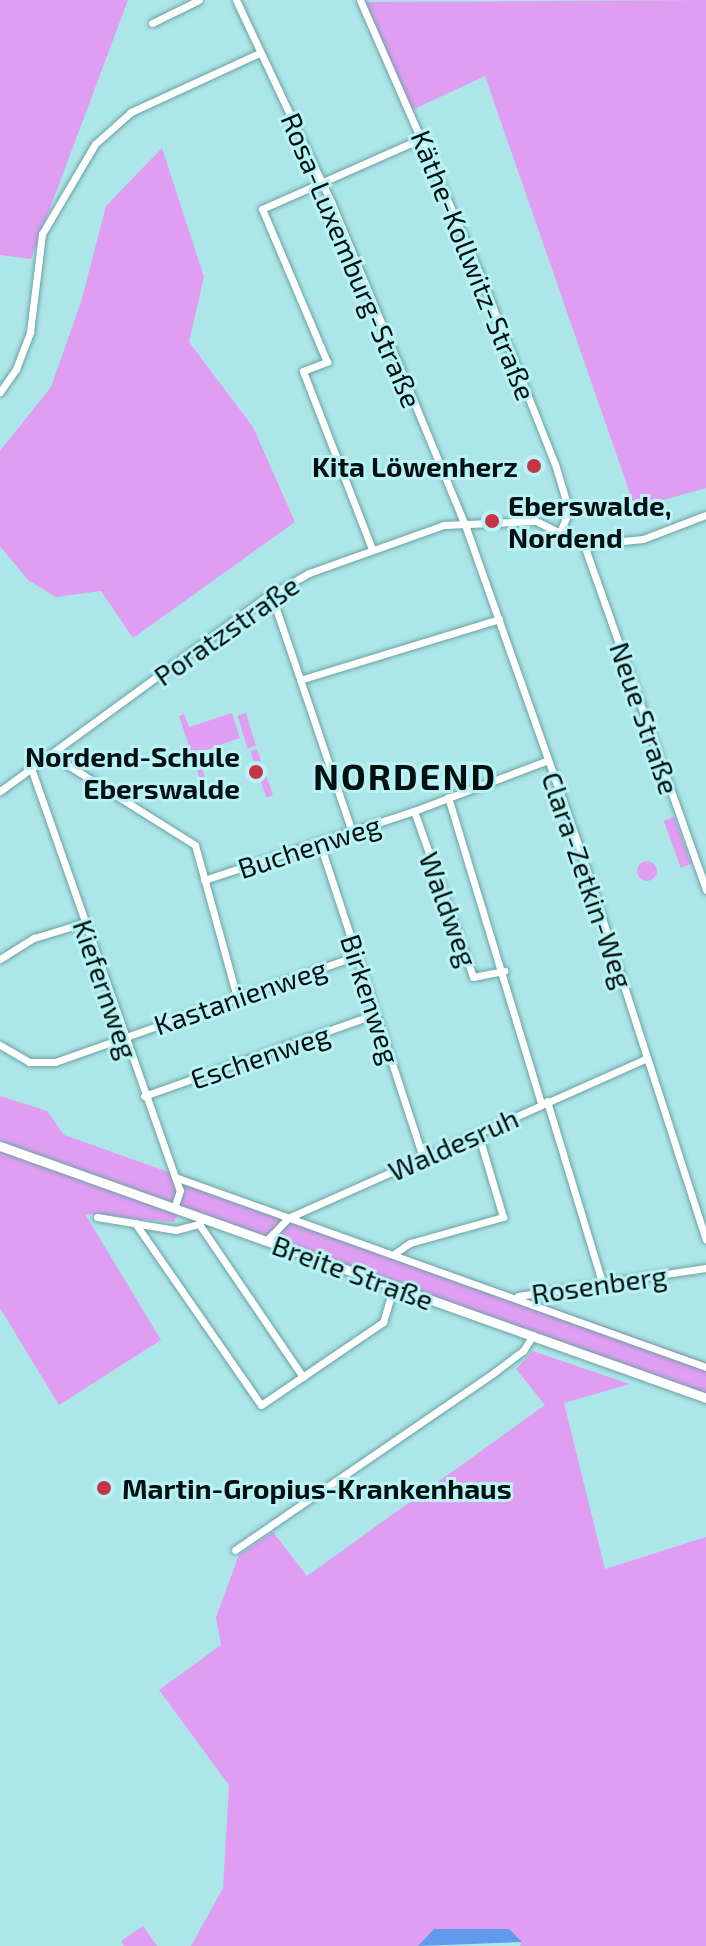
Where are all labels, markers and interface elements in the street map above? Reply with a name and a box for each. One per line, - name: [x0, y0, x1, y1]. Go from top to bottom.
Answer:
- street label: Rosa-Luxemburg-Straße: [275, 107, 429, 413]
- street label: Käthe-Kollwitz-Straße: [404, 125, 544, 405]
- place label: Kita Löwenherz: [312, 449, 518, 483]
- marker: Kita Löwenherz: [525, 457, 543, 475]
- place label: Eberswalde, Nordend: [508, 488, 672, 554]
- marker: Eberswalde, Nordend: [483, 512, 501, 530]
- street label: Poratzstraße: [147, 568, 305, 692]
- street label: Neue Straße: [603, 637, 687, 799]
- place label: Nordend-Schule Eberswalde: [25, 739, 240, 805]
- district label: NORDEND: [313, 754, 497, 798]
- marker: Nordend-Schule Eberswalde: [247, 763, 265, 781]
- street label: Clara-Zetkin-Weg: [535, 767, 641, 993]
- street label: Buchenweg: [233, 807, 385, 885]
- street label: Waldweg: [413, 847, 485, 971]
- street label: Kiefernweg: [66, 915, 146, 1063]
- street label: Birkenweg: [334, 930, 408, 1068]
- street label: Kastanienweg: [149, 951, 331, 1041]
- street label: Eschenweg: [186, 1017, 334, 1095]
- street label: Waldesruh: [383, 1100, 523, 1188]
- street label: Breite Straße: [268, 1227, 438, 1317]
- street label: Rosenberg: [529, 1258, 669, 1310]
- place label: Martin-Gropius-Krankenhaus: [122, 1471, 512, 1505]
- marker: Martin-Gropius-Krankenhaus: [93, 1477, 115, 1499]

